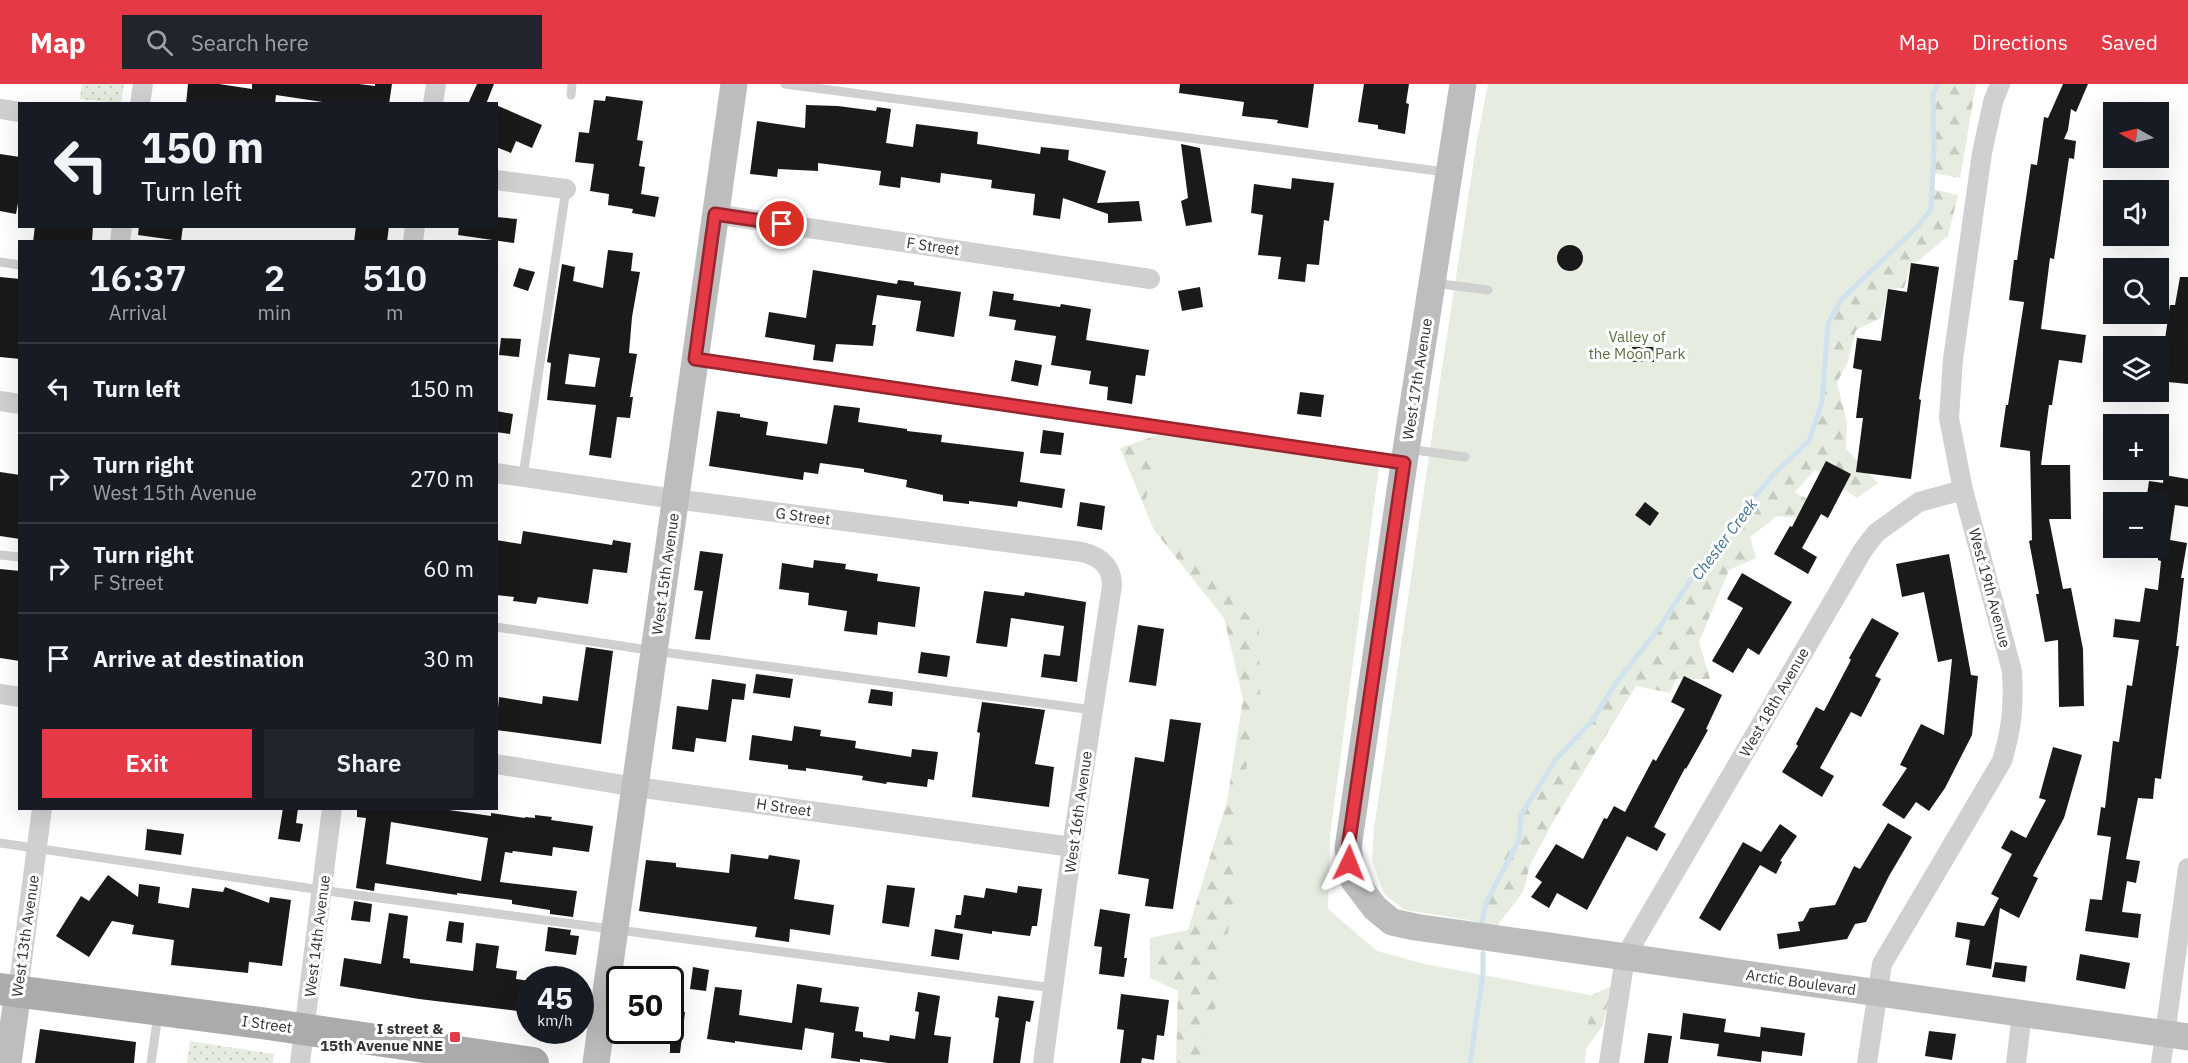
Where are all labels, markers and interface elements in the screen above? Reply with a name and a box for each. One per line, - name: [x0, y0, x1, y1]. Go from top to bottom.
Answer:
- search box: [122, 15, 542, 69]
- text: Map: [30, 24, 86, 61]
- icon: search: [143, 26, 176, 59]
- text: Search here: [191, 28, 309, 57]
- text: Map: [1899, 28, 1939, 56]
- text: Directions: [1972, 28, 2068, 56]
- text: Saved: [2101, 28, 2158, 56]
- north arrow: [2103, 102, 2169, 168]
- map controls: [2103, 102, 2169, 558]
- text: 150 m: [141, 120, 264, 175]
- icon: left: [42, 126, 120, 204]
- text: Turn left: [141, 173, 242, 208]
- button: sound: [2103, 180, 2169, 246]
- pin: [756, 198, 807, 249]
- icon: arrive: [765, 207, 798, 240]
- street label: F Street: [905, 233, 961, 259]
- text: 16:37: [89, 254, 187, 301]
- text: 2: [264, 254, 285, 301]
- text: 510: [362, 254, 427, 301]
- button: search: [2103, 258, 2169, 324]
- text: Arrival: [109, 299, 167, 326]
- text: min: [258, 299, 291, 326]
- text: m: [386, 299, 403, 326]
- street label: West 17th Avenue: [1398, 317, 1436, 441]
- park label: Valley of the Moon Park: [1589, 327, 1686, 363]
- button: layers: [2103, 336, 2169, 402]
- icon: left: [42, 372, 75, 405]
- text: Turn left: [93, 374, 181, 403]
- text: 150 m: [410, 374, 474, 403]
- button: +: [2103, 414, 2169, 480]
- text: Turn right: [93, 450, 194, 479]
- icon: right: [42, 462, 75, 495]
- text: 270 m: [410, 464, 474, 493]
- text: West 15th Avenue: [93, 479, 257, 506]
- button: −: [2103, 492, 2169, 558]
- water label: Chester Creek: [1687, 494, 1762, 584]
- street label: G Street: [774, 503, 832, 529]
- street label: West 15th Avenue: [647, 512, 683, 636]
- street label: West 19th Avenue: [1965, 526, 2015, 650]
- text: Turn right: [93, 540, 194, 569]
- icon: right: [42, 552, 75, 585]
- text: 60 m: [423, 554, 474, 583]
- text: F Street: [93, 569, 164, 596]
- icon: arrive: [42, 642, 75, 675]
- text: Arrive at destination: [93, 644, 304, 673]
- text: 30 m: [423, 644, 474, 673]
- street label: West 18th Avenue: [1735, 644, 1813, 760]
- button: Exit: [42, 729, 252, 798]
- button: Share: [264, 729, 474, 798]
- street label: West 16th Avenue: [1060, 750, 1096, 874]
- street label: H Street: [755, 794, 813, 820]
- position arrow: [1317, 831, 1381, 895]
- street label: West 13th Avenue: [7, 874, 43, 998]
- street label: West 14th Avenue: [300, 874, 334, 998]
- street label: Arctic Boulevard: [1745, 965, 1857, 999]
- speed limit sign: 50: [606, 966, 684, 1044]
- text: 45: [537, 978, 573, 1017]
- street label: I Street: [241, 1011, 293, 1037]
- text: km/h: [537, 1011, 573, 1030]
- place label: I street & 15th Avenue NNE: [320, 1019, 443, 1055]
- marker: I street & 15th Avenue NNE: [448, 1030, 462, 1044]

